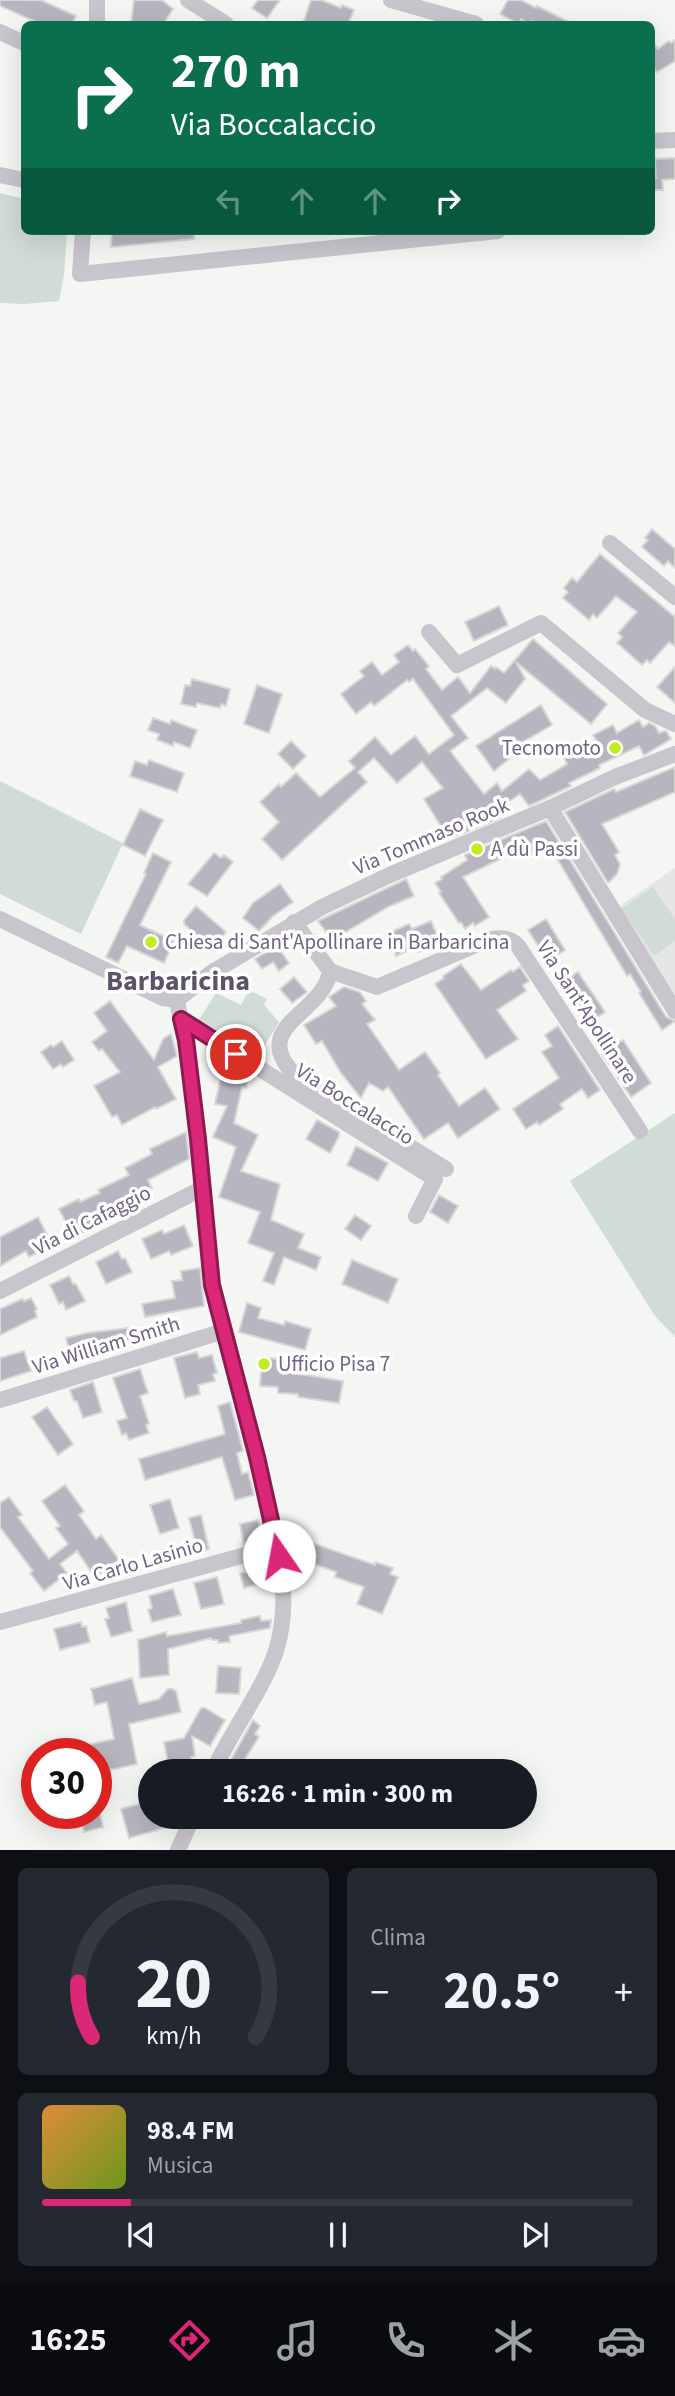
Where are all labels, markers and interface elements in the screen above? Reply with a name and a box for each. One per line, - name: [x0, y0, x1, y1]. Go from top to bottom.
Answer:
- text: 270 m: [171, 37, 300, 107]
- icon: right: [56, 49, 147, 140]
- text: Via Boccalaccio: [171, 102, 376, 148]
- icon: left: [210, 182, 248, 220]
- icon: ahead: [283, 182, 321, 220]
- icon: ahead: [356, 182, 394, 220]
- icon: right: [429, 182, 467, 220]
- place label: Tecnomoto: [502, 733, 601, 763]
- marker: Tecnomoto: [607, 740, 623, 756]
- street label: Via Tommaso Rook: [348, 789, 514, 882]
- place label: A dù Passi: [491, 834, 578, 864]
- marker: A dù Passi: [469, 841, 485, 857]
- place label: Chiesa di Sant'Apollinare in Barbaricina: [165, 927, 509, 957]
- marker: Chiesa di Sant'Apollinare in Barbaricina: [143, 934, 159, 950]
- street label: Via Sant'Apollinare: [529, 935, 645, 1089]
- district label: Barbaricina: [106, 961, 250, 1001]
- pin: [206, 1024, 266, 1084]
- icon: arrive: [217, 1035, 255, 1073]
- street label: Via Boccalaccio: [290, 1056, 420, 1152]
- street label: Via di Cafaggio: [28, 1177, 156, 1263]
- street label: Via William Smith: [29, 1308, 183, 1382]
- place label: Ufficio Pisa 7: [278, 1349, 390, 1379]
- marker: Ufficio Pisa 7: [256, 1356, 272, 1372]
- position arrow: [242, 1519, 316, 1593]
- street label: Via Carlo Lasinio: [59, 1530, 207, 1598]
- speed limit sign: 30: [21, 1738, 112, 1829]
- text: 16:26 · 1 min · 300 m: [222, 1775, 453, 1812]
- text: Clima: [371, 1921, 426, 1954]
- text: 20: [135, 1933, 212, 2037]
- text: 20.5°: [443, 1955, 560, 2029]
- text: −: [371, 1966, 389, 2020]
- text: +: [614, 1966, 633, 2020]
- text: km/h: [146, 2018, 201, 2054]
- text: 98.4 FM: [147, 2112, 235, 2149]
- text: Musica: [147, 2149, 213, 2182]
- icon: previous: [122, 2216, 160, 2254]
- icon: pause: [319, 2216, 357, 2254]
- icon: next: [516, 2216, 554, 2254]
- icon: directions: [165, 2316, 214, 2365]
- icon: music: [273, 2316, 322, 2365]
- icon: phone: [381, 2316, 430, 2365]
- icon: climate: [489, 2316, 538, 2365]
- icon: car: [597, 2316, 646, 2365]
- text: 16:25: [29, 2317, 107, 2363]

